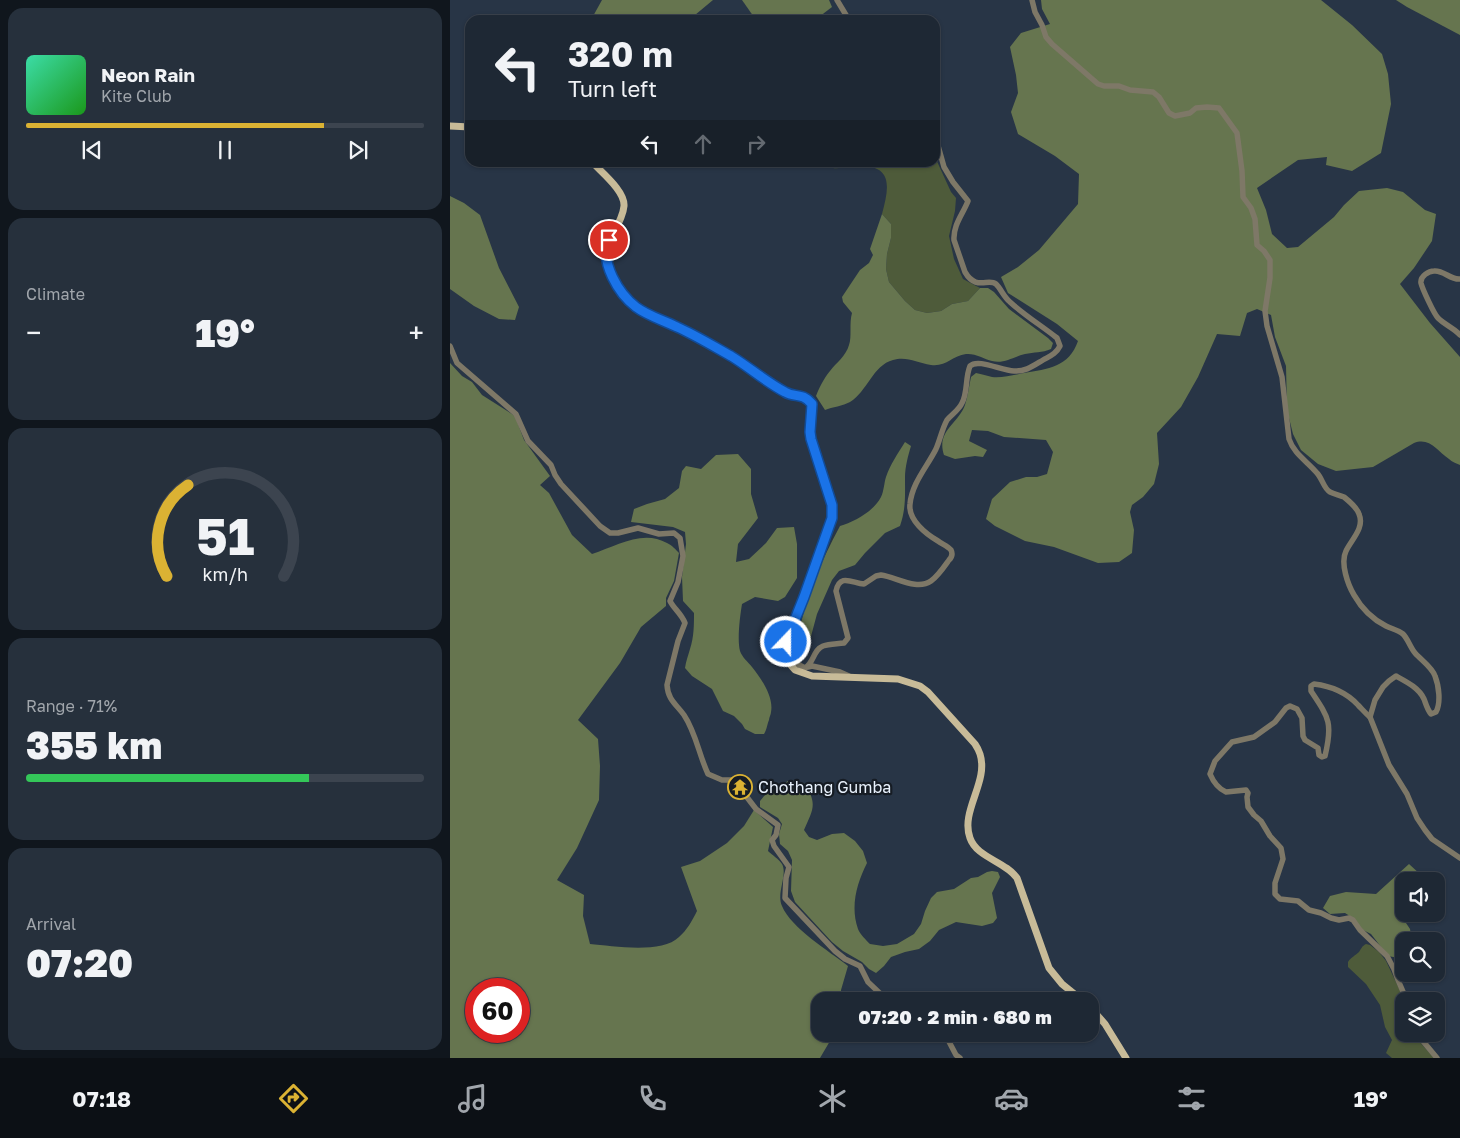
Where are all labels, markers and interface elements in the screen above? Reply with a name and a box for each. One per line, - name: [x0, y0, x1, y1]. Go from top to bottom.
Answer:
- text: 320 m: [568, 33, 673, 75]
- icon: left: [485, 35, 550, 100]
- text: Neon Rain: [101, 63, 195, 86]
- text: Turn left: [568, 75, 657, 102]
- text: Kite Club: [101, 86, 172, 106]
- icon: left: [636, 130, 664, 158]
- icon: ahead: [689, 130, 717, 158]
- icon: right: [742, 130, 770, 158]
- icon: previous: [78, 136, 106, 164]
- icon: pause: [211, 136, 239, 164]
- icon: next: [344, 136, 372, 164]
- pin: [588, 219, 630, 261]
- icon: arrive: [595, 226, 623, 254]
- text: Climate: [26, 284, 85, 304]
- text: 19°: [195, 310, 255, 355]
- text: −: [26, 316, 41, 349]
- text: +: [409, 316, 424, 349]
- text: 51: [196, 504, 254, 566]
- text: km/h: [202, 563, 248, 585]
- position arrow: [759, 615, 811, 667]
- text: Range · 71%: [26, 696, 117, 716]
- text: 355 km: [26, 722, 162, 767]
- temple icon: Chothang Gumba: [727, 774, 753, 800]
- place label: Chothang Gumba: [758, 777, 891, 797]
- map controls: [1395, 872, 1445, 1042]
- button: sound: [1395, 872, 1445, 922]
- text: Arrival: [26, 914, 76, 934]
- button: search: [1395, 932, 1445, 982]
- text: 07:20: [26, 940, 133, 985]
- speed limit sign: 60: [465, 978, 530, 1043]
- button: layers: [1395, 992, 1445, 1042]
- text: 07:20 · 2 min · 680 m: [858, 1005, 1052, 1028]
- icon: directions: [276, 1081, 311, 1116]
- icon: music: [455, 1081, 490, 1116]
- icon: phone: [635, 1081, 670, 1116]
- icon: climate: [815, 1081, 850, 1116]
- icon: car: [994, 1081, 1029, 1116]
- icon: filters: [1174, 1081, 1209, 1116]
- text: 07:18: [72, 1085, 131, 1112]
- text: 19°: [1354, 1085, 1388, 1112]

